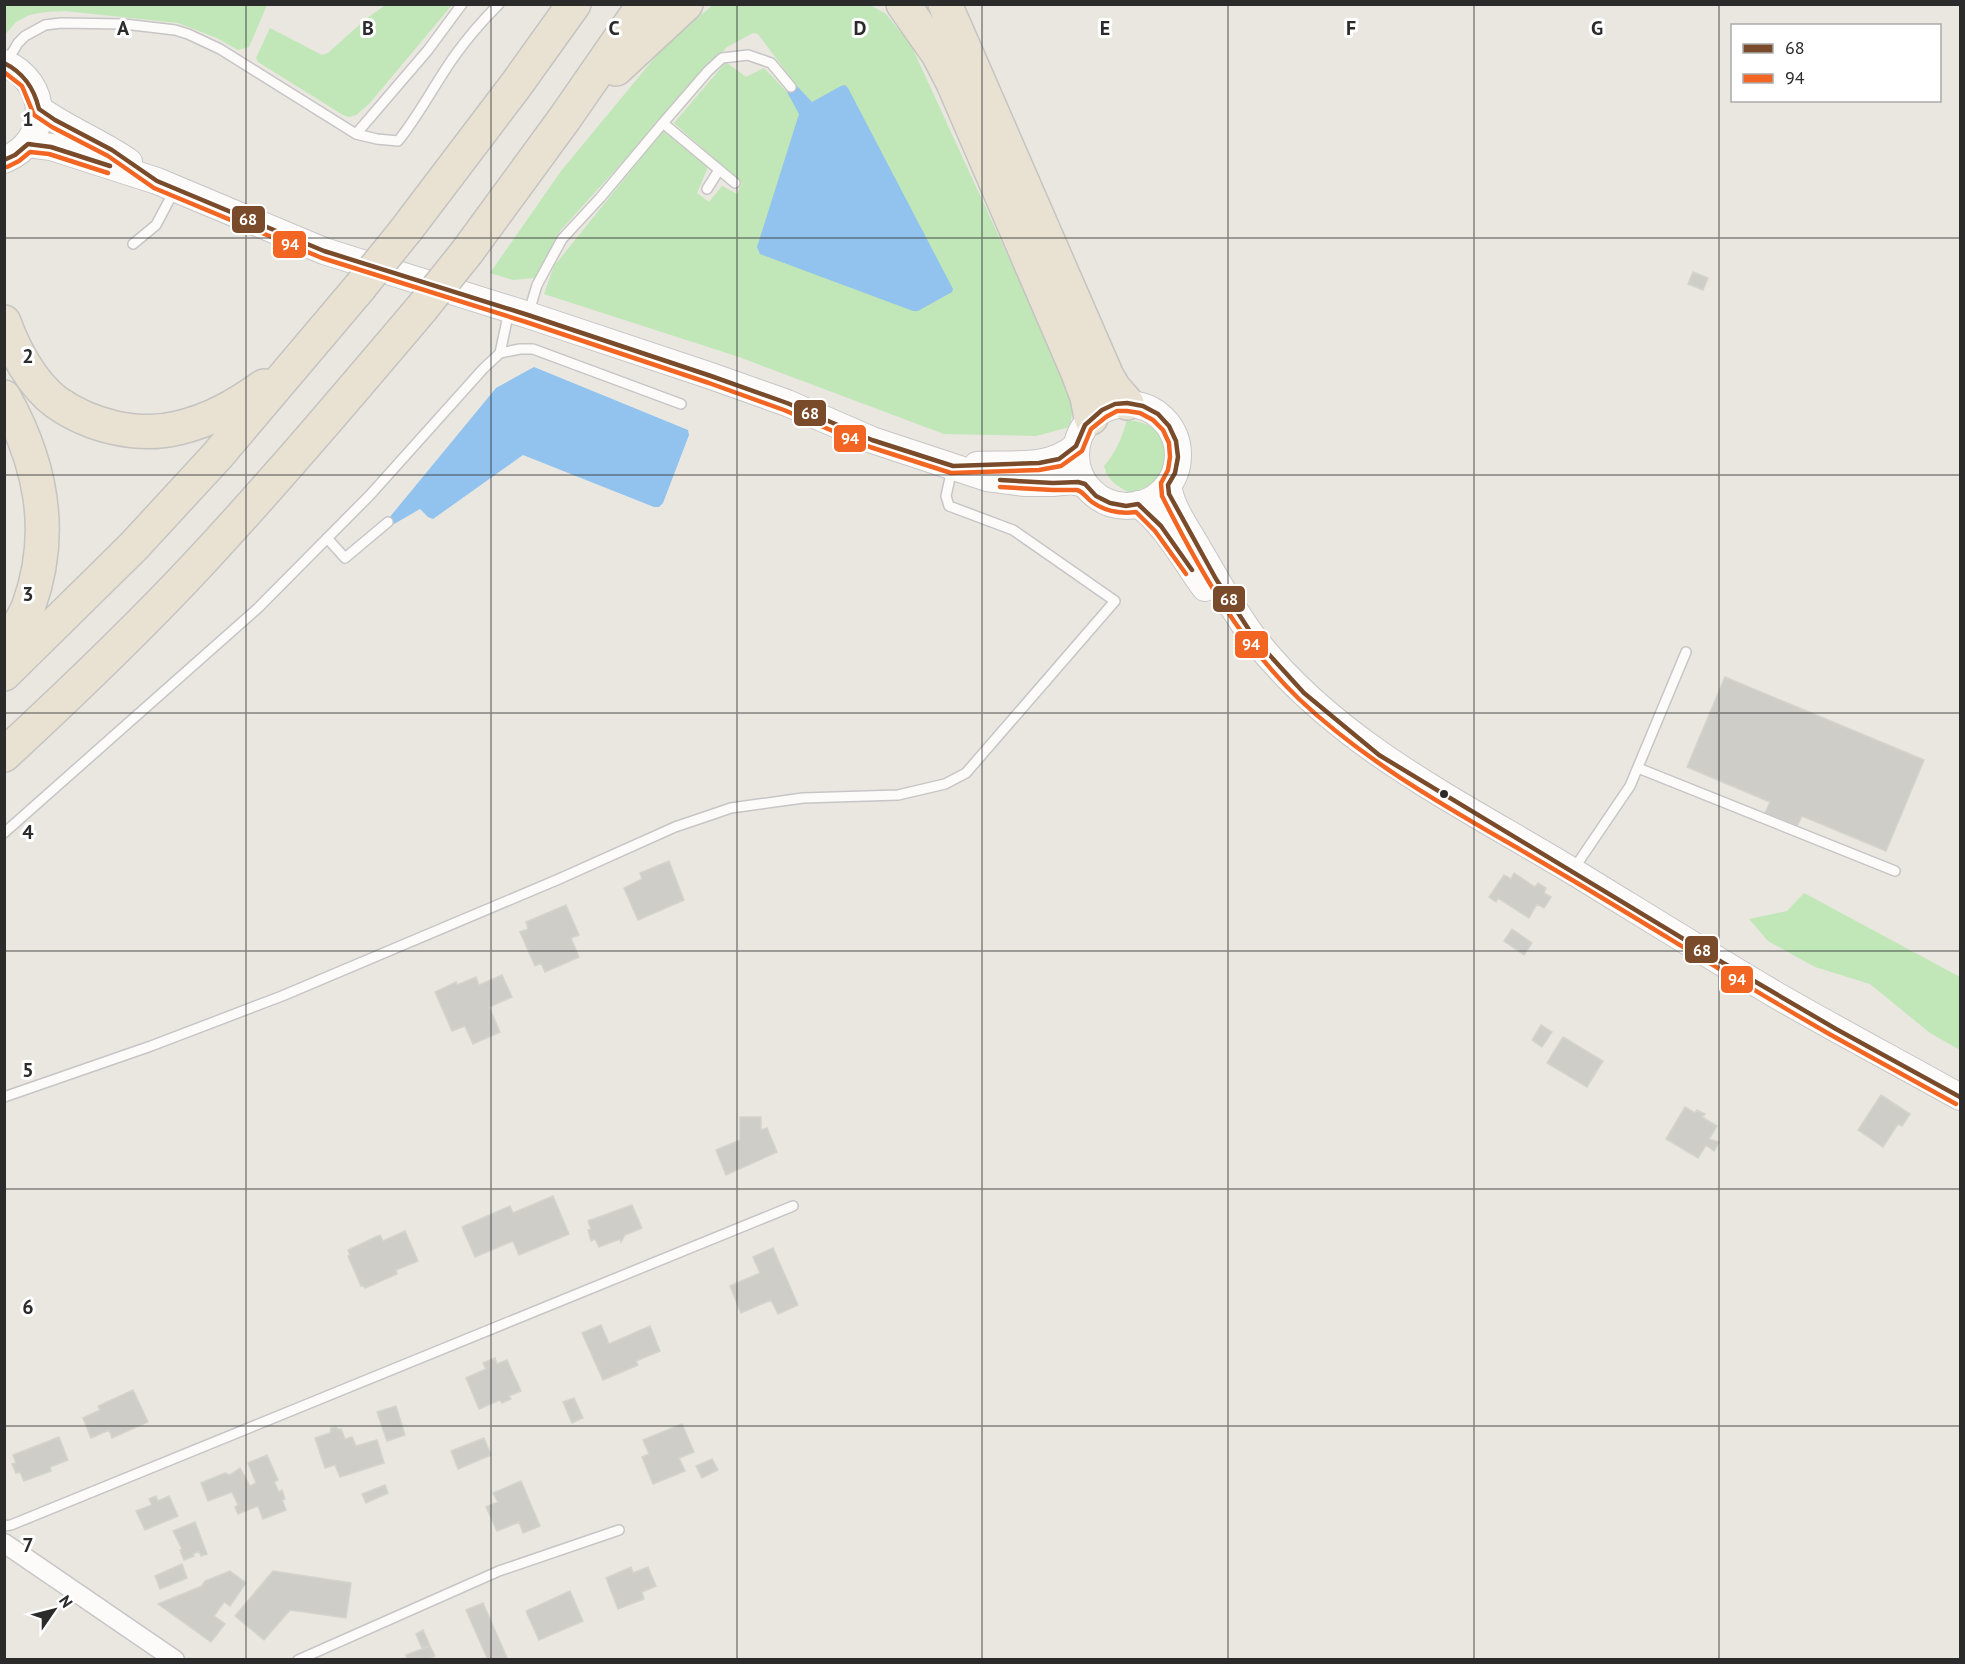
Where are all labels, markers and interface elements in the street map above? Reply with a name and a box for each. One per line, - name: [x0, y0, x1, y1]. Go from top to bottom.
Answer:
- text: A: [117, 15, 130, 41]
- text: B: [362, 15, 374, 41]
- text: C: [608, 15, 620, 41]
- text: D: [854, 15, 867, 41]
- text: E: [1100, 15, 1110, 41]
- text: F: [1346, 15, 1356, 41]
- text: G: [1591, 15, 1603, 41]
- legend: [1731, 24, 1941, 102]
- text: 68: [1785, 36, 1805, 59]
- text: 94: [1785, 66, 1805, 89]
- text: 1: [22, 106, 34, 132]
- line badge: 68: [231, 205, 266, 234]
- text: 68: [239, 209, 257, 229]
- line badge: 94: [272, 230, 307, 259]
- text: 94: [281, 234, 299, 254]
- text: 2: [22, 343, 34, 369]
- line badge: 68: [793, 399, 827, 427]
- text: 68: [801, 403, 819, 423]
- line badge: 94: [833, 424, 867, 453]
- text: 94: [841, 428, 859, 448]
- text: 3: [22, 581, 34, 607]
- line badge: 68: [1212, 585, 1246, 613]
- text: 68: [1220, 589, 1238, 609]
- line badge: 94: [1234, 630, 1269, 659]
- text: 94: [1242, 634, 1260, 654]
- unlabelled marker: [1438, 788, 1450, 800]
- text: 4: [22, 819, 34, 845]
- line badge: 68: [1684, 935, 1719, 964]
- text: 68: [1693, 940, 1711, 960]
- line badge: 94: [1720, 965, 1754, 994]
- text: 94: [1728, 969, 1746, 989]
- text: 5: [22, 1057, 34, 1083]
- text: 6: [22, 1294, 34, 1320]
- text: 7: [22, 1532, 34, 1558]
- north arrow: [24, 1580, 84, 1640]
- text: N: [55, 1591, 77, 1611]

